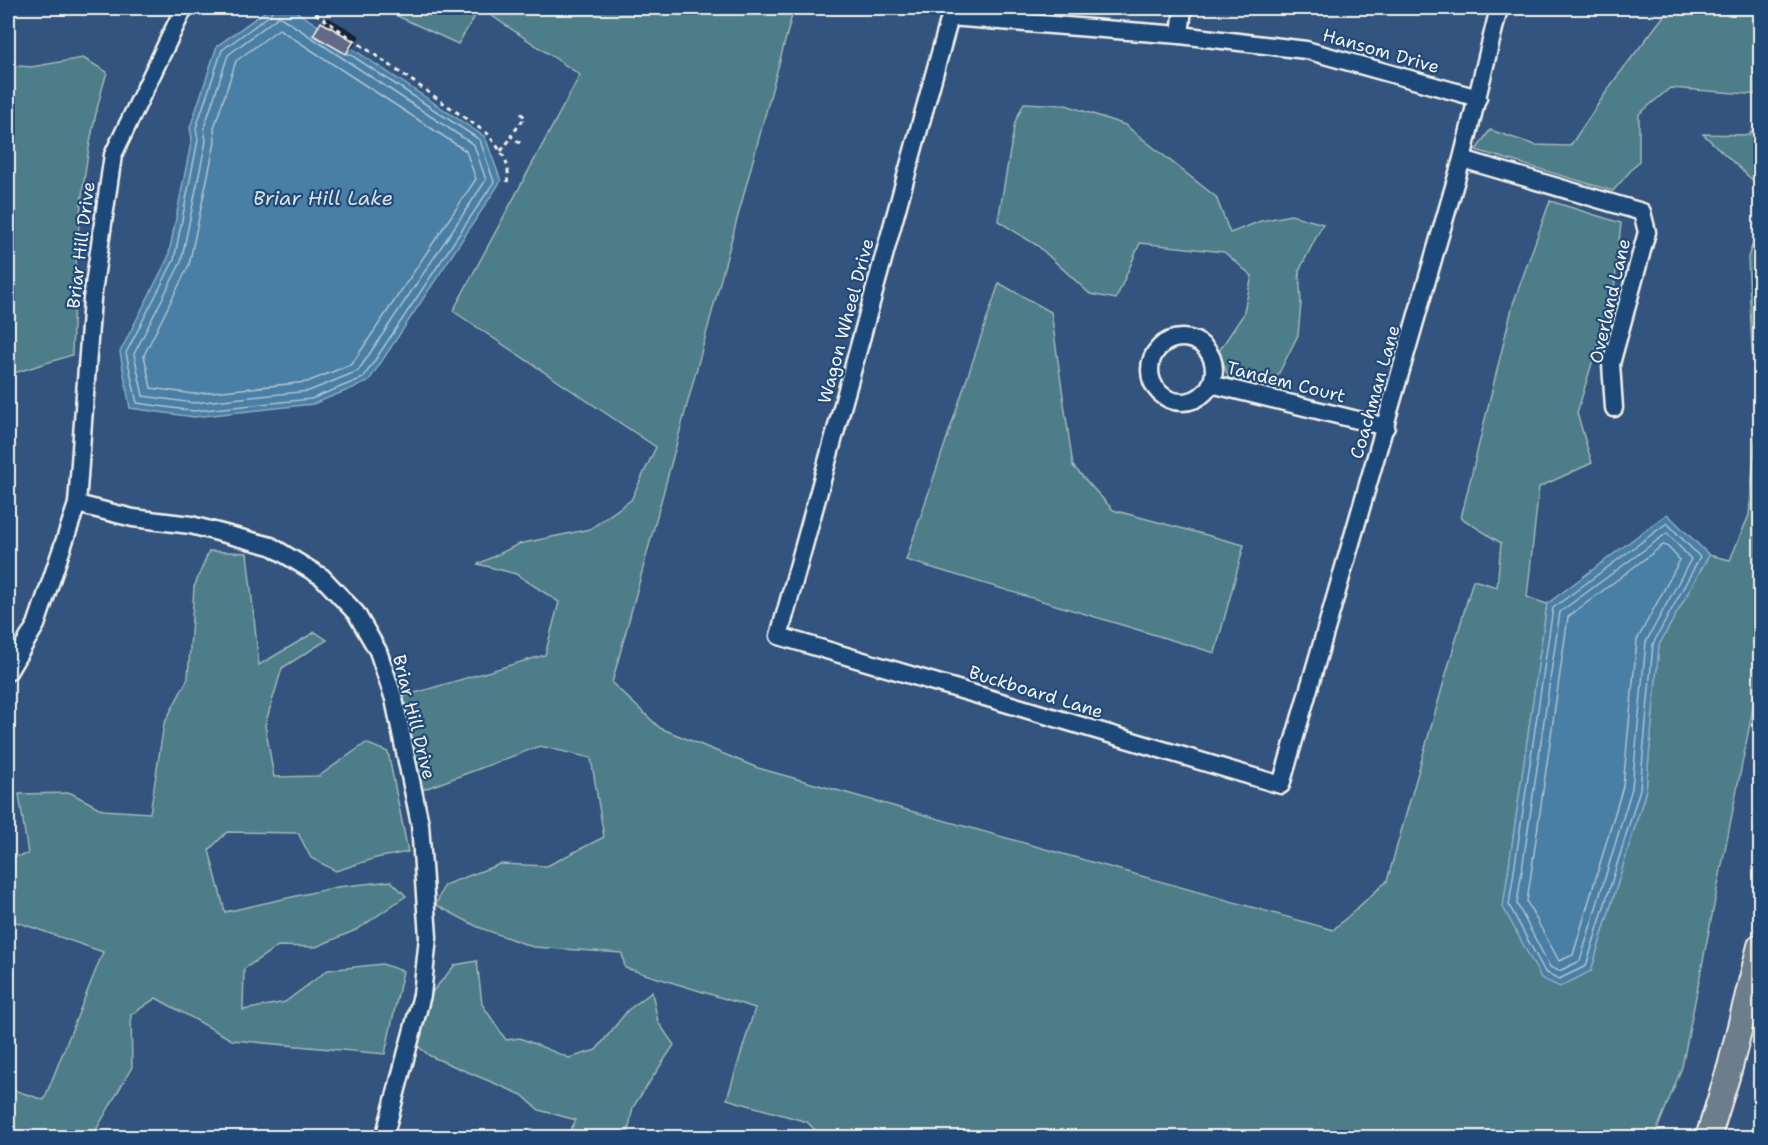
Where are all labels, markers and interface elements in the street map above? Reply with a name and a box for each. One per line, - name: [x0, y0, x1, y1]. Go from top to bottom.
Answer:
- street label: Hansom Drive: [1320, 23, 1442, 79]
- street label: Briar Hill Drive: [61, 180, 101, 310]
- water label: Briar Hill Lake: [253, 185, 393, 211]
- street label: Wagon Wheel Drive: [812, 236, 880, 406]
- street label: Overland Lane: [1584, 236, 1636, 366]
- street label: Coachman Lane: [1344, 322, 1406, 462]
- street label: Tandem Court: [1224, 356, 1348, 408]
- street label: Briar Hill Drive: [387, 652, 441, 782]
- street label: Buckboard Lane: [966, 660, 1106, 724]

